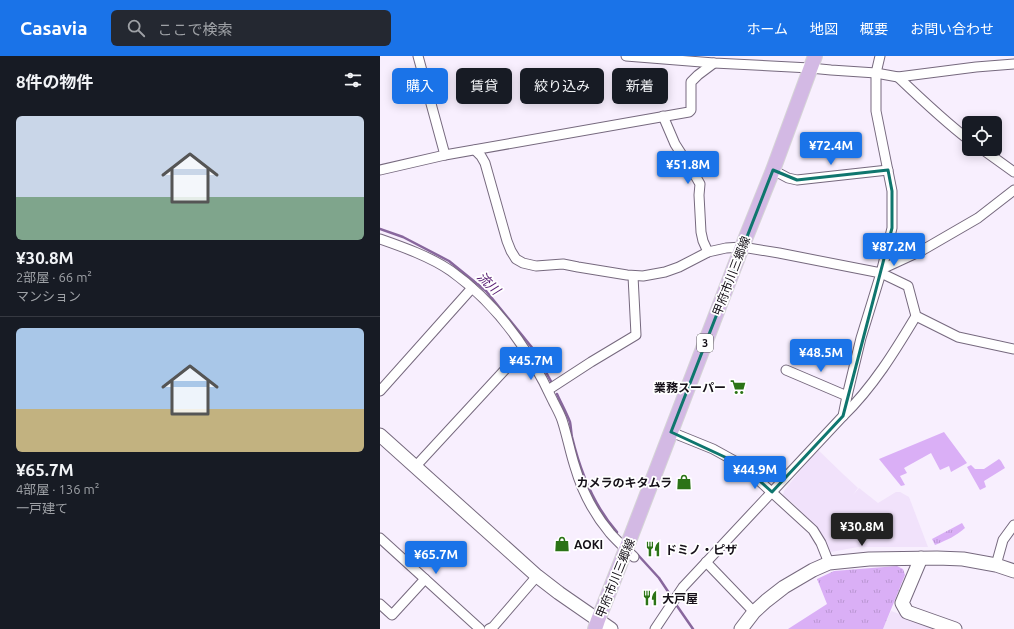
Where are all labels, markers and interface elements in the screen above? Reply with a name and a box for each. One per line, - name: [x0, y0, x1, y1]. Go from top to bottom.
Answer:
- search box: [111, 10, 391, 46]
- text: Casavia: [20, 17, 87, 39]
- icon: search: [125, 17, 147, 39]
- text: ここで検索: [157, 21, 232, 38]
- text: ホーム: [746, 21, 788, 37]
- text: 地図: [810, 21, 838, 37]
- text: 概要: [860, 21, 888, 37]
- text: お問い合わせ: [910, 21, 994, 37]
- chip: 購入: [392, 68, 448, 104]
- chip: 賃貸: [456, 68, 512, 104]
- chip: 絞り込み: [520, 68, 604, 104]
- chip: 新着: [612, 68, 668, 104]
- icon: filters: [342, 69, 364, 91]
- text: 8件の物件: [16, 72, 94, 91]
- map controls: [962, 116, 1002, 156]
- button: locate: [962, 116, 1002, 156]
- pin: ¥72.4M: [798, 132, 864, 166]
- text: ¥72.4M: [809, 138, 853, 152]
- icon: home: [154, 142, 226, 214]
- pin: ¥51.8M: [655, 151, 721, 185]
- text: ¥51.8M: [666, 157, 710, 171]
- pin: ¥87.2M: [861, 233, 927, 267]
- street label: 甲府市川三郷線: [710, 234, 752, 318]
- text: ¥87.2M: [872, 239, 916, 253]
- text: ¥30.8M: [16, 248, 74, 267]
- water label: 流川: [475, 269, 505, 298]
- text: 2部屋 · 66 m²: [16, 270, 92, 284]
- text: マンション: [16, 289, 81, 303]
- road number: 3: [697, 334, 713, 352]
- pin: ¥48.5M: [788, 339, 854, 373]
- text: ¥48.5M: [799, 345, 843, 359]
- pin: ¥45.7M: [498, 347, 564, 381]
- text: ¥45.7M: [509, 353, 553, 367]
- icon: home: [154, 354, 226, 426]
- supermarket icon: 業務スーパー: [729, 378, 747, 396]
- place label: 業務スーパー: [654, 381, 726, 394]
- pin: ¥44.9M: [722, 456, 788, 490]
- text: ¥65.7M: [16, 460, 74, 479]
- text: ¥44.9M: [733, 462, 777, 476]
- shop icon: カメラのキタムラ: [675, 473, 693, 491]
- place label: カメラのキタムラ: [577, 476, 672, 489]
- text: 4部屋 · 136 m²: [16, 482, 99, 496]
- text: 一戸建て: [16, 501, 68, 515]
- pin: ¥30.8M: [829, 513, 895, 547]
- text: ¥30.8M: [840, 519, 884, 533]
- shop icon: AOKI: [553, 535, 571, 553]
- street label: 甲府市川三郷線: [593, 537, 637, 619]
- place label: AOKI: [574, 538, 603, 551]
- restaurant icon: ドミノ・ピザ: [644, 540, 662, 558]
- pin: ¥65.7M: [403, 541, 469, 575]
- place label: ドミノ・ピザ: [665, 543, 737, 556]
- text: ¥65.7M: [414, 547, 458, 561]
- restaurant icon: 大戸屋: [641, 589, 659, 607]
- place label: 大戸屋: [662, 592, 698, 605]

